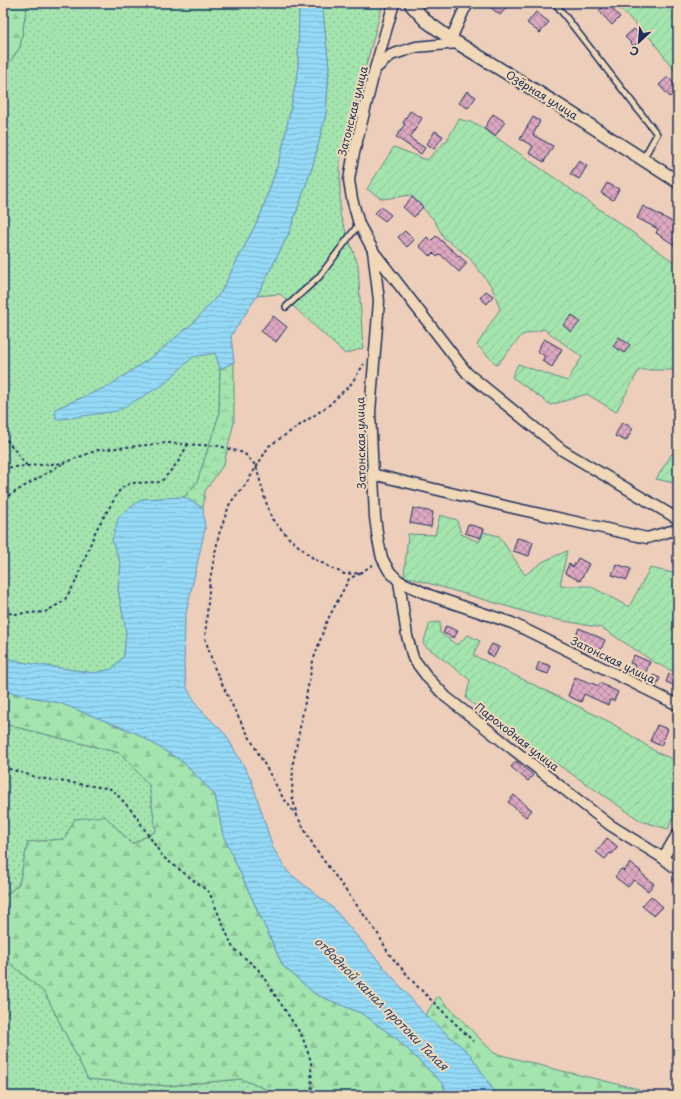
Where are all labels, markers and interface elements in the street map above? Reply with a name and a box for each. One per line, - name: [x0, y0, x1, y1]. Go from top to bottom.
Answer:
- north arrow: [619, 22, 659, 62]
- text: С: [627, 42, 642, 61]
- street label: Затонская улица: [333, 64, 372, 158]
- street label: Озёрная улица: [503, 66, 582, 124]
- street label: Затонская улица: [351, 397, 370, 489]
- street label: Затонская улица: [568, 632, 658, 687]
- street label: Пароходная улица: [472, 698, 563, 775]
- water label: отводной канал протоки Талая: [311, 932, 454, 1075]

